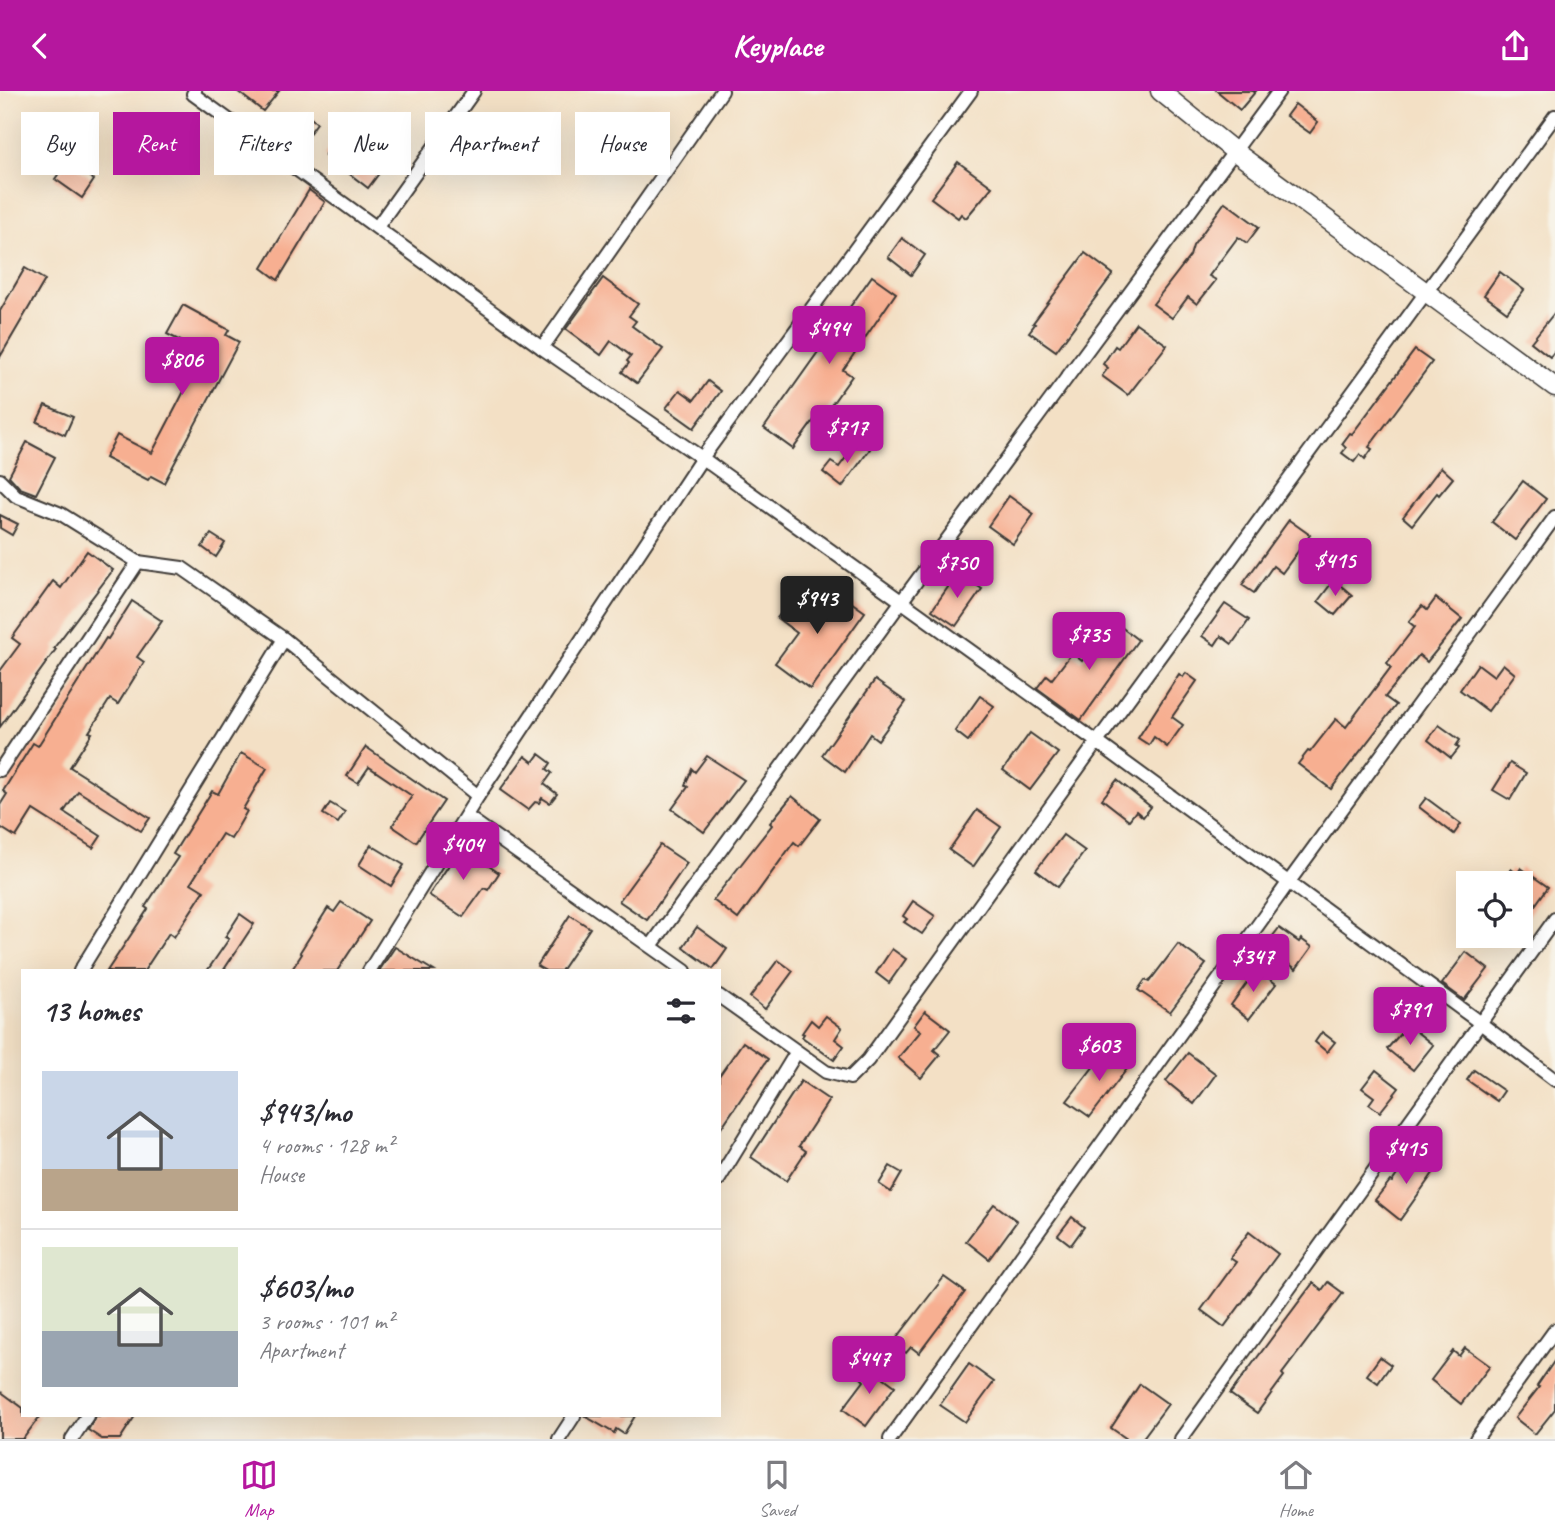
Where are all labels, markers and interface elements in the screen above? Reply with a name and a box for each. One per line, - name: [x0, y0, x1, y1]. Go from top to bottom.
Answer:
- text: Keyplace: [733, 25, 822, 66]
- icon: back: [21, 27, 59, 65]
- icon: share: [1496, 27, 1534, 65]
- chip: Buy: [21, 112, 99, 175]
- chip: Rent: [113, 112, 200, 175]
- chip: Filters: [214, 112, 314, 175]
- chip: New: [328, 112, 411, 175]
- chip: Apartment: [425, 112, 561, 175]
- chip: House: [575, 112, 670, 175]
- pin: $494: [788, 307, 870, 366]
- text: $494: [808, 314, 850, 343]
- pin: $806: [141, 337, 223, 397]
- text: $806: [161, 345, 203, 374]
- pin: $717: [806, 405, 888, 465]
- text: $717: [826, 413, 868, 442]
- pin: $415: [1294, 539, 1376, 598]
- pin: $750: [916, 540, 998, 600]
- text: $415: [1314, 546, 1356, 575]
- text: $750: [937, 548, 977, 577]
- pin: $943: [776, 577, 858, 636]
- text: $943: [796, 584, 838, 613]
- pin: $735: [1048, 613, 1130, 672]
- text: $735: [1069, 620, 1109, 649]
- pin: $404: [422, 823, 504, 882]
- text: $404: [442, 830, 484, 859]
- map controls: [1456, 871, 1533, 948]
- button: locate: [1456, 871, 1533, 948]
- pin: $347: [1212, 935, 1294, 994]
- text: $347: [1232, 942, 1274, 971]
- pin: $791: [1369, 988, 1451, 1047]
- text: 13 homes: [42, 992, 140, 1030]
- icon: filters: [662, 992, 700, 1030]
- text: $791: [1389, 995, 1431, 1024]
- pin: $603: [1058, 1023, 1140, 1083]
- text: $603: [1078, 1031, 1120, 1060]
- text: $943/mo: [259, 1093, 351, 1131]
- icon: home: [98, 1099, 182, 1183]
- pin: $415: [1365, 1127, 1447, 1186]
- text: 4 rooms · 128 m²: [259, 1131, 394, 1160]
- text: $415: [1385, 1134, 1427, 1163]
- text: House: [259, 1160, 304, 1189]
- text: $603/mo: [259, 1269, 352, 1307]
- icon: home: [98, 1275, 182, 1359]
- text: 3 rooms · 101 m²: [259, 1307, 394, 1336]
- text: Apartment: [259, 1336, 344, 1365]
- pin: $447: [828, 1337, 910, 1396]
- text: $447: [848, 1344, 890, 1373]
- tab: Map: [240, 1456, 278, 1522]
- tab: Saved: [758, 1456, 796, 1522]
- tab: Home: [1277, 1456, 1315, 1522]

